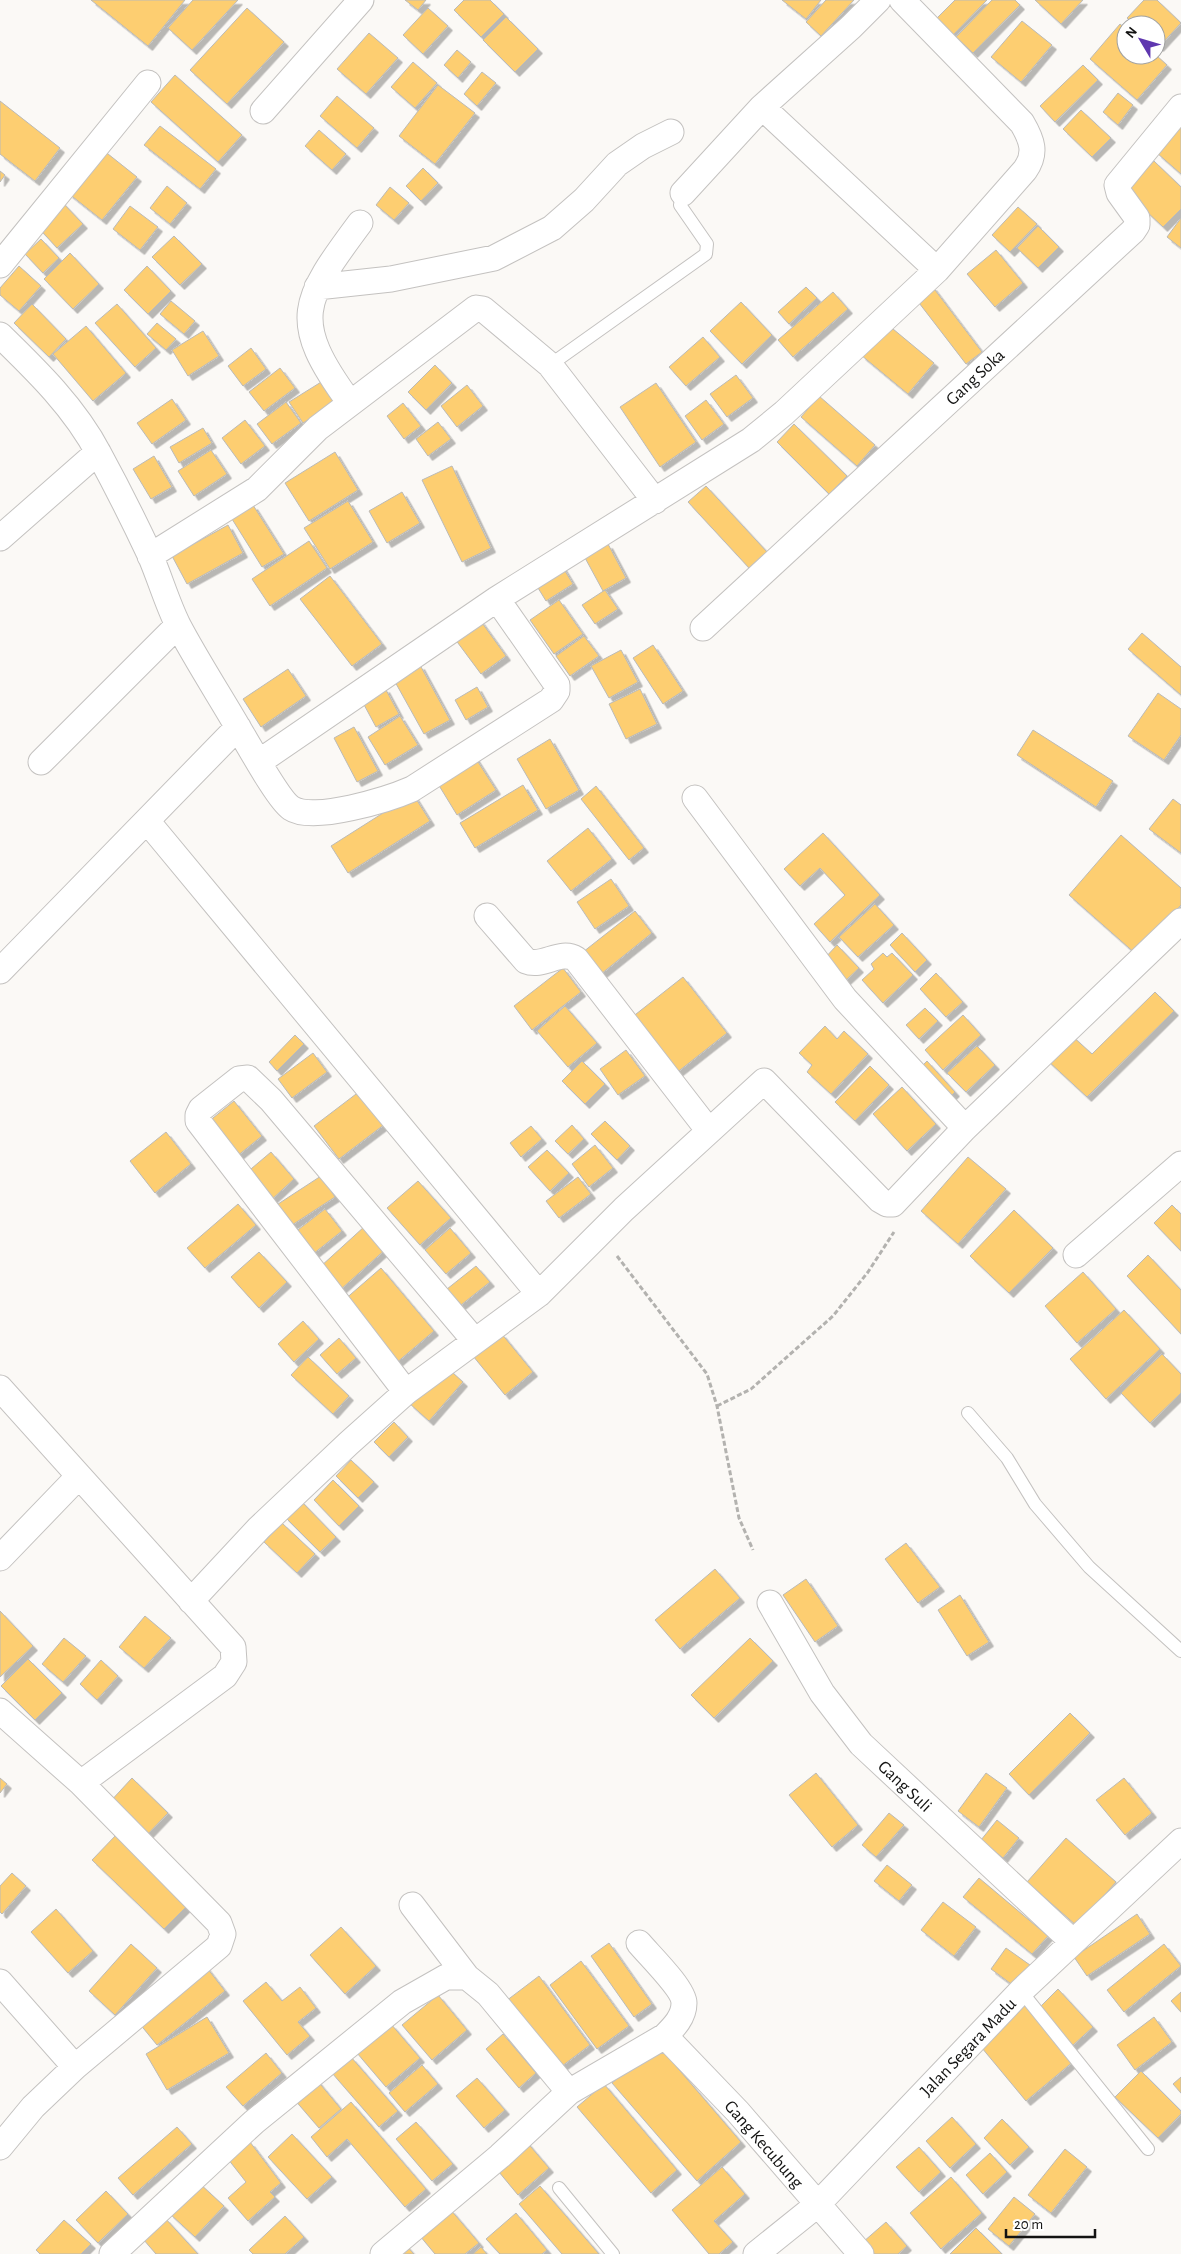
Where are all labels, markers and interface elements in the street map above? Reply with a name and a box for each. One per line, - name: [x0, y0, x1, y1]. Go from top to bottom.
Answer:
- north arrow: [1116, 15, 1166, 65]
- text: N: [1123, 24, 1140, 41]
- street label: Gang Soka: [943, 346, 1008, 409]
- street label: Gang Suli: [874, 1758, 935, 1816]
- street label: Jalan Segara Madu: [917, 1995, 1020, 2100]
- street label: Gang Kecubung: [720, 2097, 806, 2192]
- scale bar: [1006, 2206, 1095, 2238]
- text: 20 m: [1014, 2217, 1043, 2232]

